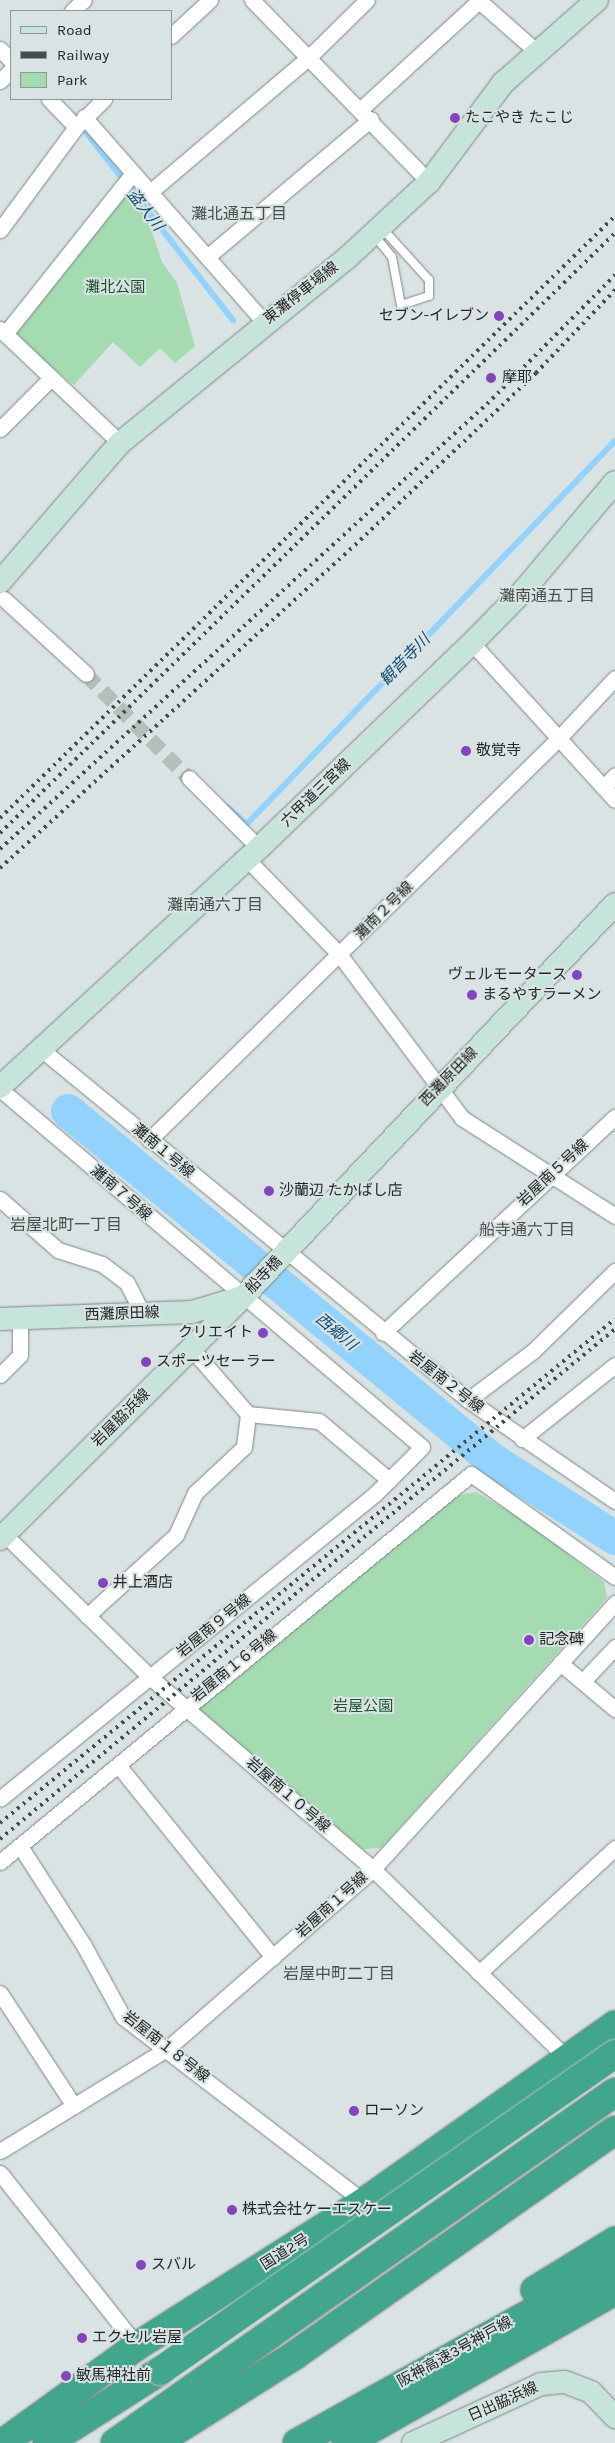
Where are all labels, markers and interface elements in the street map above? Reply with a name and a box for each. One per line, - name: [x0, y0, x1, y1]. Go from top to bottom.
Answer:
- legend: [10, 10, 172, 100]
- text: Road: [57, 21, 92, 39]
- text: Railway: [57, 46, 109, 64]
- text: Park: [57, 71, 87, 89]
- place label: たこやき たこじ: [465, 109, 574, 127]
- marker: たこやき たこじ: [449, 112, 461, 124]
- water label: 盗人川: [123, 185, 167, 235]
- district label: 灘北通五丁目: [191, 204, 287, 224]
- street label: 東灘停車場線: [260, 258, 342, 328]
- park label: 灘北公園: [85, 279, 145, 297]
- place label: セブン-イレブン: [379, 307, 489, 325]
- marker: セブン-イレブン: [493, 310, 505, 322]
- place label: 摩耶: [502, 369, 532, 387]
- marker: 摩耶: [484, 371, 498, 385]
- district label: 灘南通五丁目: [499, 586, 595, 606]
- water label: 観音寺川: [376, 630, 434, 690]
- place label: 敬覚寺: [476, 742, 521, 760]
- marker: 敬覚寺: [460, 745, 472, 757]
- street label: 六甲道三宮線: [277, 755, 355, 831]
- street label: 灘南２号線: [351, 878, 417, 944]
- district label: 灘南通六丁目: [167, 895, 263, 915]
- place label: ヴェルモータース: [447, 966, 567, 984]
- marker: ヴェルモータース: [571, 969, 583, 981]
- place label: まるやすラーメン: [482, 986, 602, 1004]
- marker: まるやすラーメン: [466, 989, 478, 1001]
- street label: 西灘原田線: [416, 1044, 482, 1110]
- street label: 灘南１号線: [128, 1120, 198, 1182]
- street label: 岩屋南５号線: [514, 1136, 592, 1210]
- street label: 灘南７号線: [87, 1162, 155, 1224]
- place label: 沙蘭辺 たかばし店: [279, 1182, 403, 1200]
- marker: 沙蘭辺 たかばし店: [263, 1185, 275, 1197]
- district label: 岩屋北町一丁目: [10, 1215, 122, 1235]
- district label: 船寺通六丁目: [479, 1220, 575, 1240]
- street label: 船寺橋: [242, 1253, 286, 1297]
- street label: 西灘原田線: [84, 1304, 160, 1324]
- water label: 西郷川: [311, 1309, 361, 1355]
- place label: クリエイト: [178, 1324, 253, 1342]
- marker: クリエイト: [257, 1327, 269, 1339]
- street label: 岩屋南２号線: [405, 1347, 487, 1417]
- place label: スポーツセーラー: [156, 1353, 276, 1371]
- marker: スポーツセーラー: [140, 1356, 152, 1368]
- street label: 岩屋脇浜線: [88, 1385, 154, 1451]
- place label: 井上酒店: [113, 1574, 173, 1592]
- marker: 井上酒店: [97, 1577, 109, 1589]
- street label: 岩屋南９号線: [173, 1591, 255, 1661]
- street label: 岩屋南１６号線: [188, 1626, 280, 1706]
- place label: 記念碑: [539, 1631, 584, 1649]
- marker: 記念碑: [523, 1634, 535, 1646]
- park label: 岩屋公園: [333, 1698, 393, 1716]
- street label: 岩屋南１０号線: [242, 1754, 334, 1836]
- street label: 岩屋南１号線: [293, 1868, 371, 1942]
- district label: 岩屋中町二丁目: [283, 1964, 395, 1984]
- street label: 岩屋南１８号線: [119, 2008, 213, 2086]
- place label: ローソン: [364, 2102, 424, 2120]
- marker: ローソン: [348, 2105, 360, 2117]
- place label: 株式会社ケーエスケー: [242, 2201, 392, 2219]
- marker: 株式会社ケーエスケー: [226, 2204, 238, 2216]
- street label: 国道2号: [257, 2230, 313, 2274]
- place label: スバル: [151, 2256, 196, 2274]
- marker: スバル: [135, 2259, 147, 2271]
- street label: 阪神高速3号神戸線: [394, 2313, 516, 2391]
- place label: エクセル岩屋: [92, 2329, 182, 2347]
- marker: エクセル岩屋: [76, 2332, 88, 2344]
- place label: 敏馬神社前: [76, 2367, 151, 2385]
- marker: 敏馬神社前: [60, 2370, 72, 2382]
- street label: 日出脇浜線: [465, 2379, 541, 2425]

